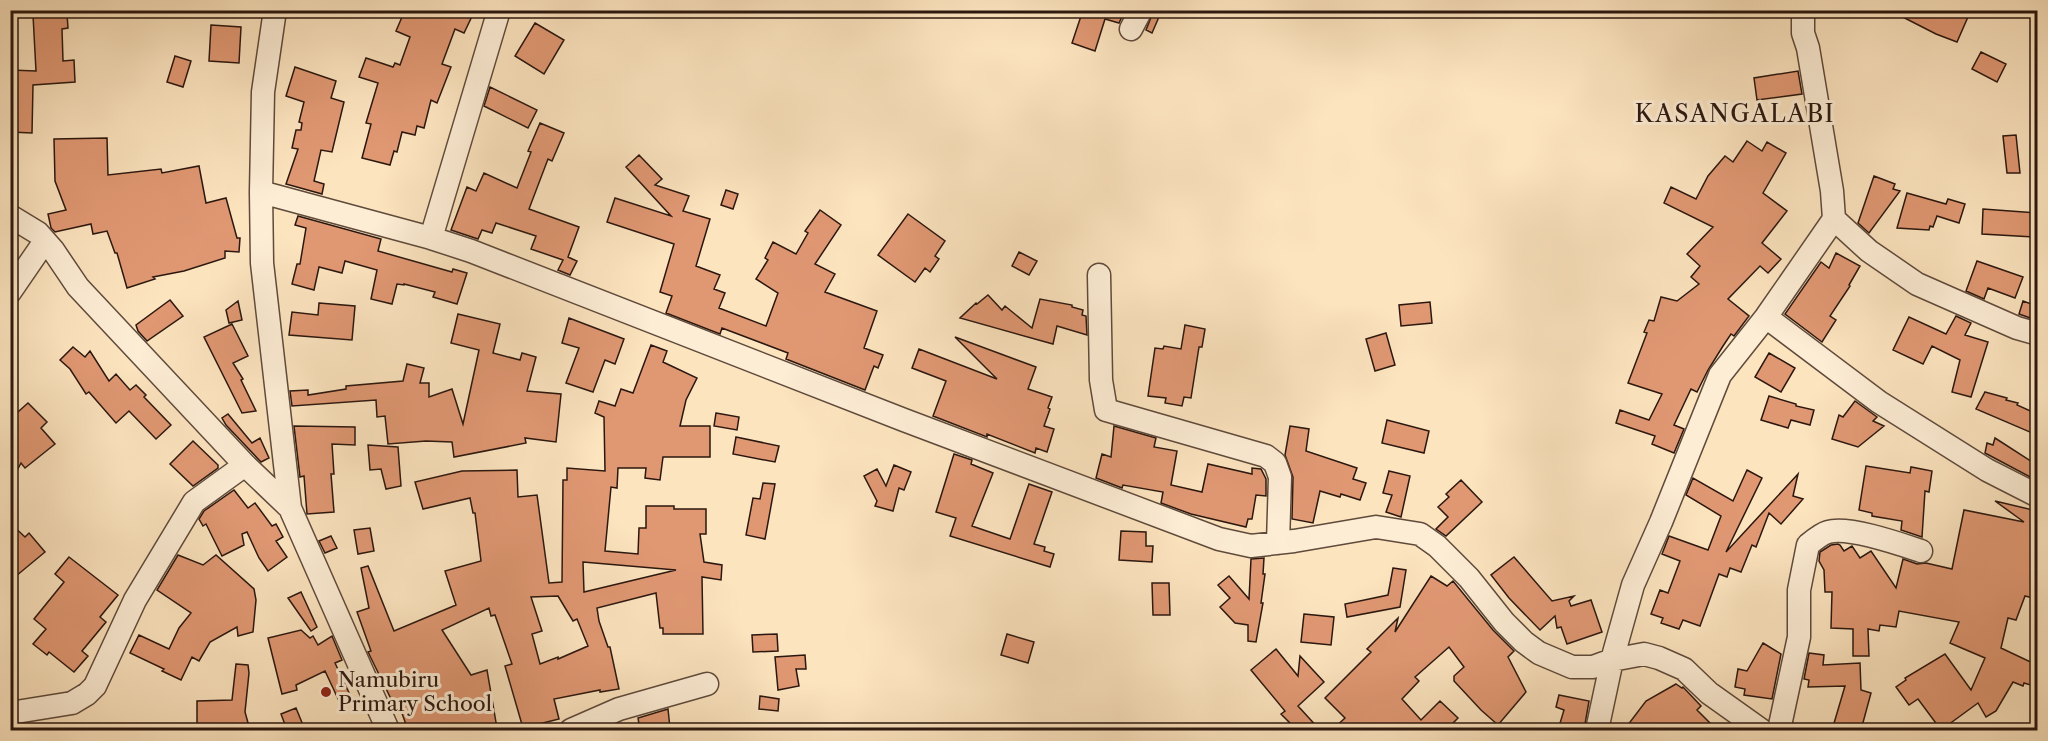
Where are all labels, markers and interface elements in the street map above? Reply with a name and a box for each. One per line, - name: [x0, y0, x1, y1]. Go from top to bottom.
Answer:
- district label: KASANGALABI: [1635, 99, 1835, 128]
- place label: Namubiru Primary School: [338, 667, 492, 716]
- marker: Namubiru Primary School: [319, 685, 333, 699]

